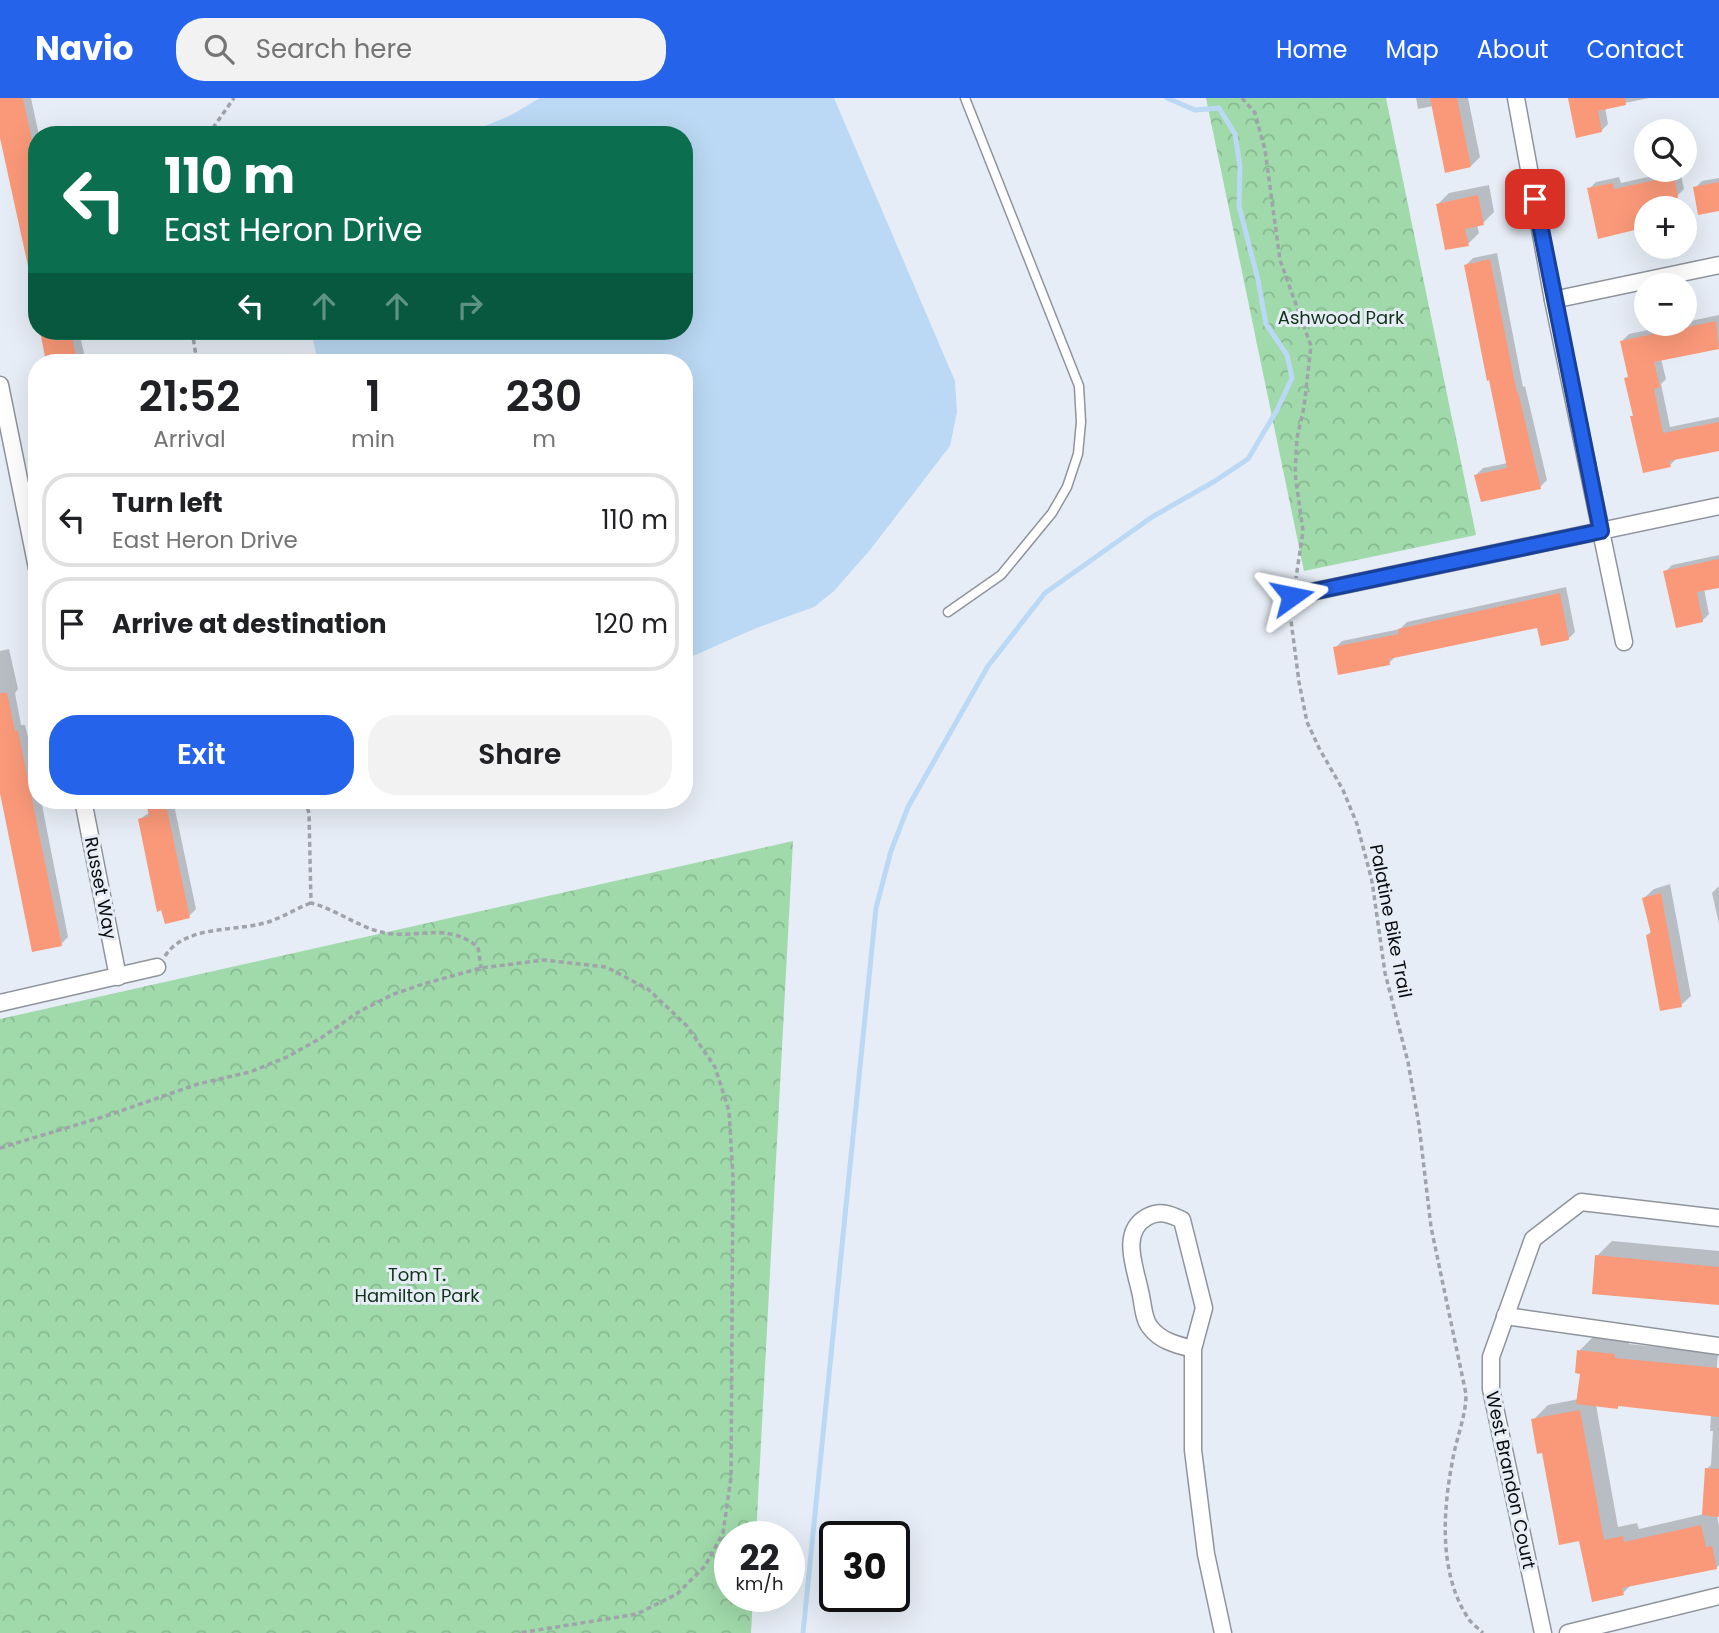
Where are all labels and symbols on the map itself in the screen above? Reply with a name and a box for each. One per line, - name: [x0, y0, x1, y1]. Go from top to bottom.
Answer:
- pin: [1505, 169, 1565, 229]
- park label: Ashwood Park: [1278, 305, 1405, 330]
- position arrow: [1255, 559, 1329, 633]
- street label: Russet Way: [79, 835, 123, 941]
- street label: Palatine Bike Trail: [1364, 842, 1418, 1000]
- park label: Tom T. Hamilton Park: [355, 1262, 480, 1308]
- street label: West Brandon Court: [1480, 1389, 1542, 1571]
- speed limit sign: 30: [819, 1521, 910, 1612]

